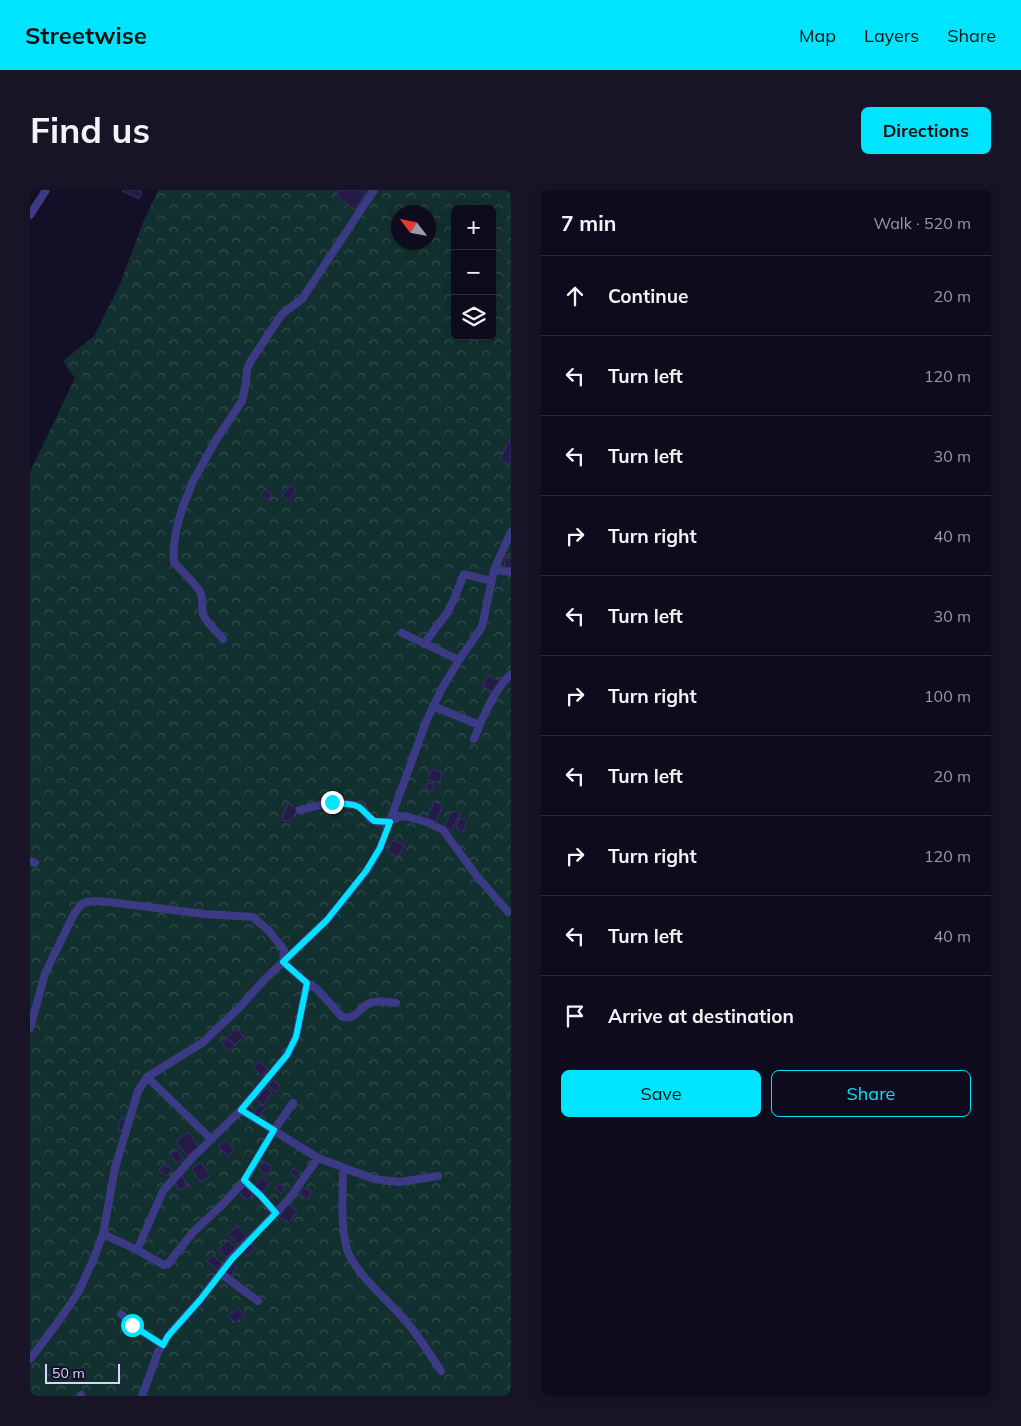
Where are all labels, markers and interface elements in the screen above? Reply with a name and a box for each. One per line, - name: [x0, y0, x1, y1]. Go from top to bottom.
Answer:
- text: Streetwise: [25, 20, 147, 50]
- text: Map: [799, 24, 836, 47]
- text: Layers: [864, 24, 919, 47]
- text: Share: [947, 24, 996, 47]
- button: Directions: [861, 107, 991, 154]
- text: Find us: [30, 108, 150, 152]
- north arrow: [391, 205, 436, 250]
- map controls: [451, 205, 496, 340]
- button: +: [451, 205, 496, 250]
- text: 7 min: [561, 210, 616, 236]
- text: Walk · 520 m: [873, 213, 971, 233]
- button: −: [451, 250, 496, 295]
- icon: ahead: [561, 282, 589, 310]
- text: Continue: [608, 284, 688, 308]
- text: 20 m: [934, 286, 971, 306]
- button: layers: [451, 295, 496, 340]
- icon: left: [561, 362, 589, 390]
- text: Turn left: [608, 364, 683, 388]
- text: 120 m: [924, 366, 971, 386]
- icon: left: [561, 442, 589, 470]
- text: Turn left: [608, 444, 683, 468]
- text: 30 m: [934, 446, 971, 466]
- icon: right: [561, 522, 589, 550]
- text: Turn right: [608, 524, 697, 548]
- text: 40 m: [934, 526, 971, 546]
- icon: left: [561, 602, 589, 630]
- text: Turn left: [608, 604, 683, 628]
- text: 30 m: [934, 606, 971, 626]
- icon: right: [561, 682, 589, 710]
- text: Turn right: [608, 684, 697, 708]
- text: 100 m: [924, 686, 971, 706]
- icon: left: [561, 762, 589, 790]
- text: Turn left: [608, 764, 683, 788]
- text: 20 m: [934, 766, 971, 786]
- route end: [321, 791, 344, 814]
- icon: right: [561, 842, 589, 870]
- text: Turn right: [608, 844, 697, 868]
- text: 120 m: [924, 846, 971, 866]
- icon: left: [561, 922, 589, 950]
- text: Turn left: [608, 924, 683, 948]
- text: 40 m: [934, 926, 971, 946]
- icon: arrive: [561, 1002, 589, 1030]
- text: Arrive at destination: [608, 1004, 794, 1028]
- button: Save: [561, 1070, 761, 1117]
- button: Share: [771, 1070, 971, 1117]
- route start: [121, 1314, 144, 1337]
- scale bar: [45, 1361, 120, 1384]
- text: 50 m: [52, 1364, 85, 1382]

